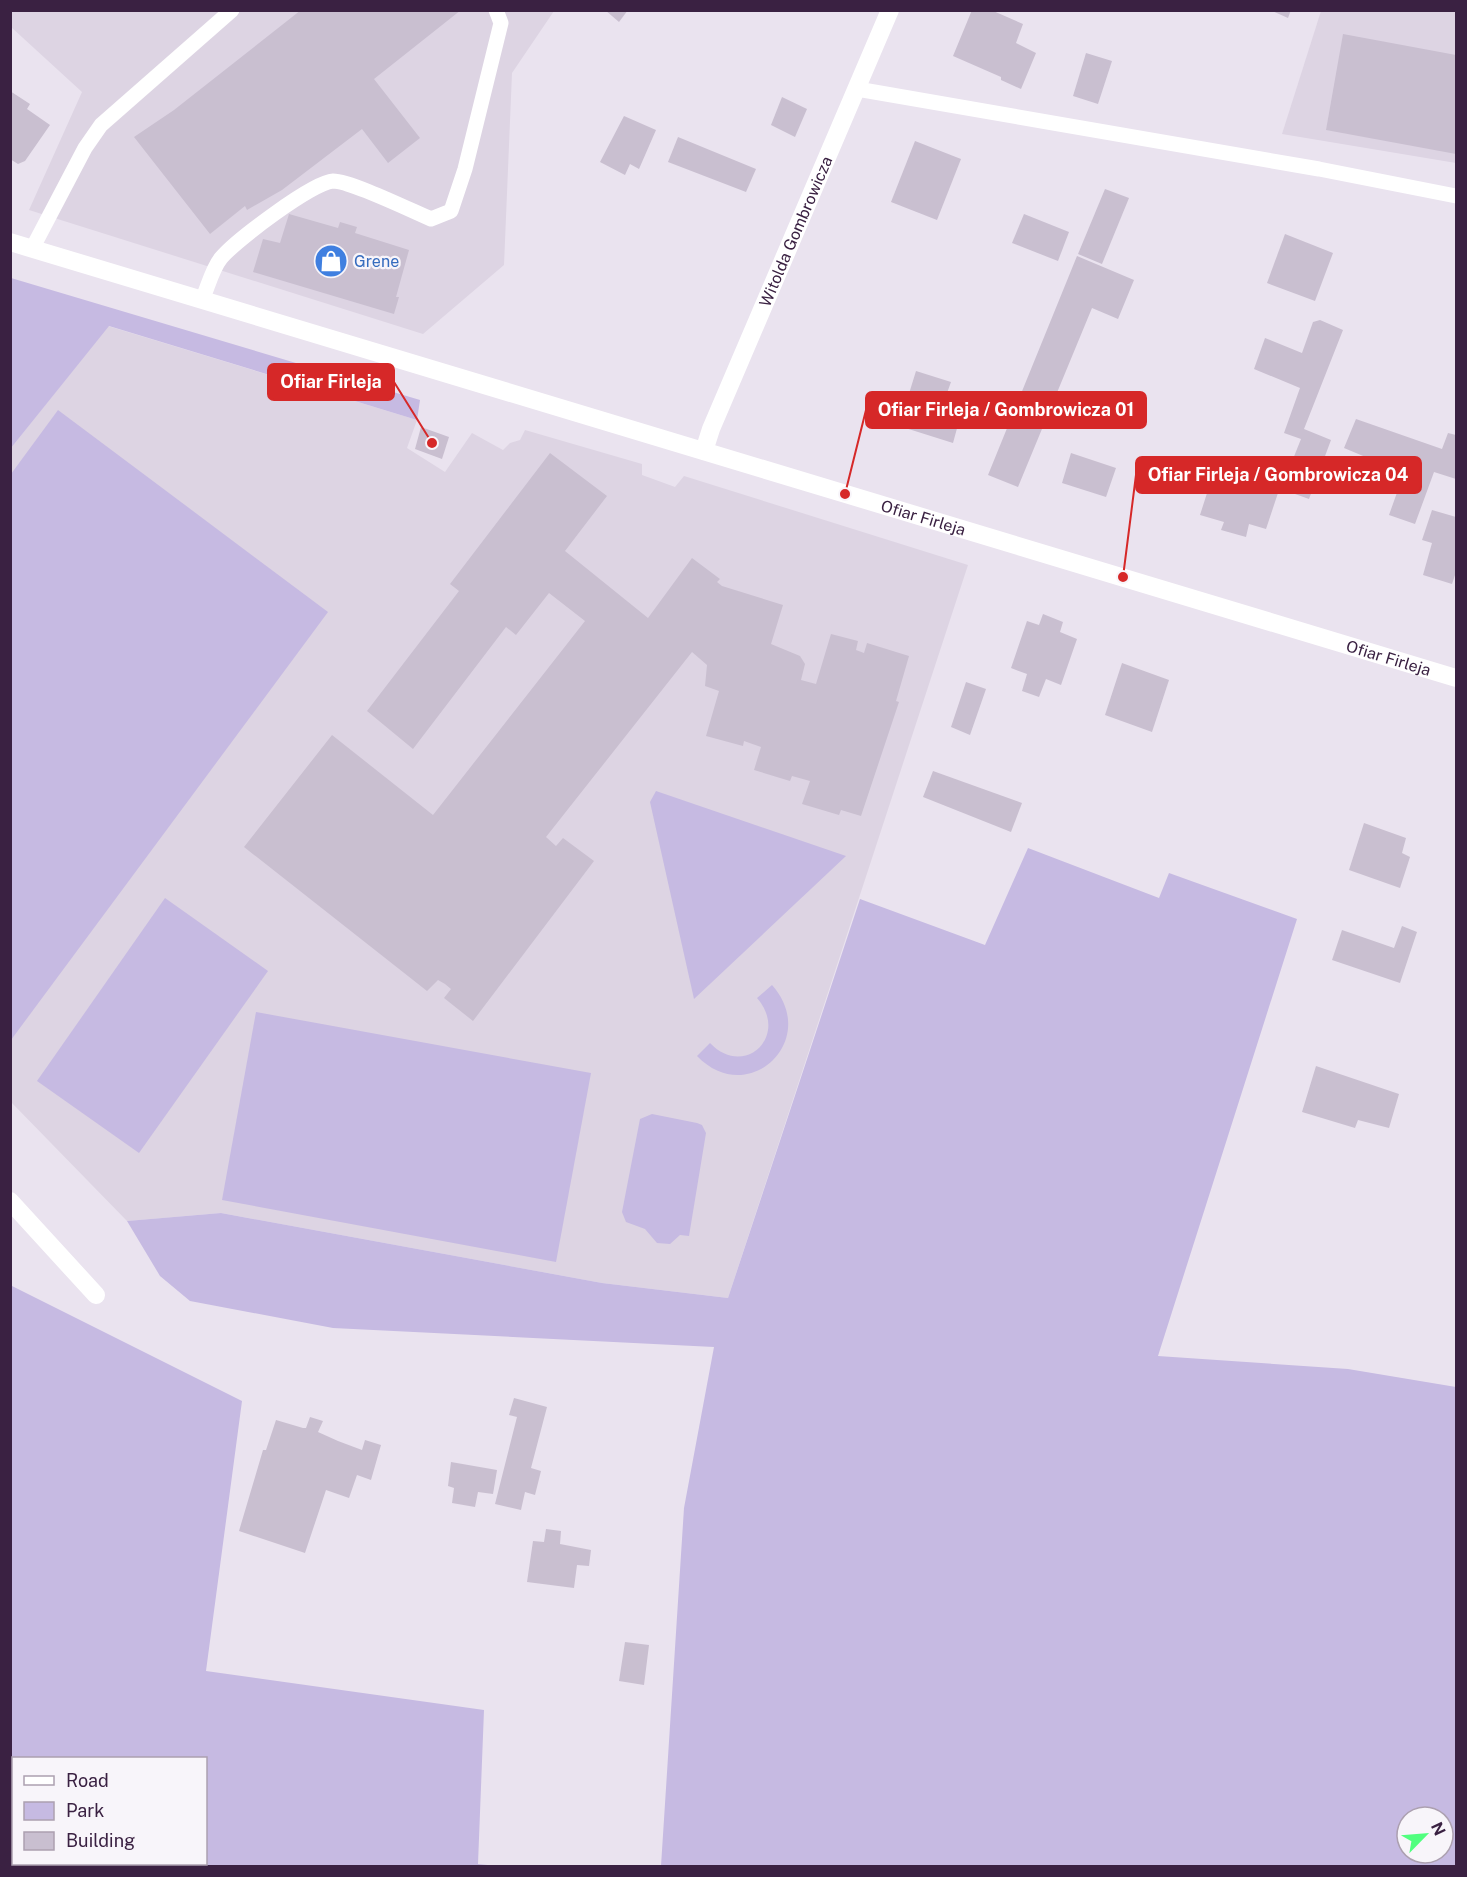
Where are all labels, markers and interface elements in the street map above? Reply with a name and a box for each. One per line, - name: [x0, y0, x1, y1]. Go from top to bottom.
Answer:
- street label: Witolda Gombrowicza: [755, 153, 836, 310]
- shop icon: Grene: [313, 243, 349, 279]
- place label: Grene: [354, 252, 399, 271]
- callout: Ofiar Firleja: [268, 364, 394, 400]
- text: Ofiar Firleja: [280, 371, 382, 392]
- callout: Ofiar Firleja / Gombrowicza 01: [866, 392, 1146, 428]
- text: Ofiar Firleja / Gombrowicza 01: [878, 399, 1134, 420]
- callout: Ofiar Firleja / Gombrowicza 04: [1136, 457, 1421, 493]
- text: Ofiar Firleja / Gombrowicza 04: [1148, 464, 1408, 485]
- street label: Ofiar Firleja: [879, 496, 968, 539]
- street label: Ofiar Firleja: [1344, 636, 1433, 679]
- legend: [12, 1757, 207, 1865]
- text: Road: [66, 1770, 109, 1791]
- text: Park: [66, 1800, 104, 1821]
- north arrow: [1395, 1805, 1455, 1865]
- text: N: [1427, 1819, 1449, 1839]
- text: Building: [66, 1830, 135, 1851]

